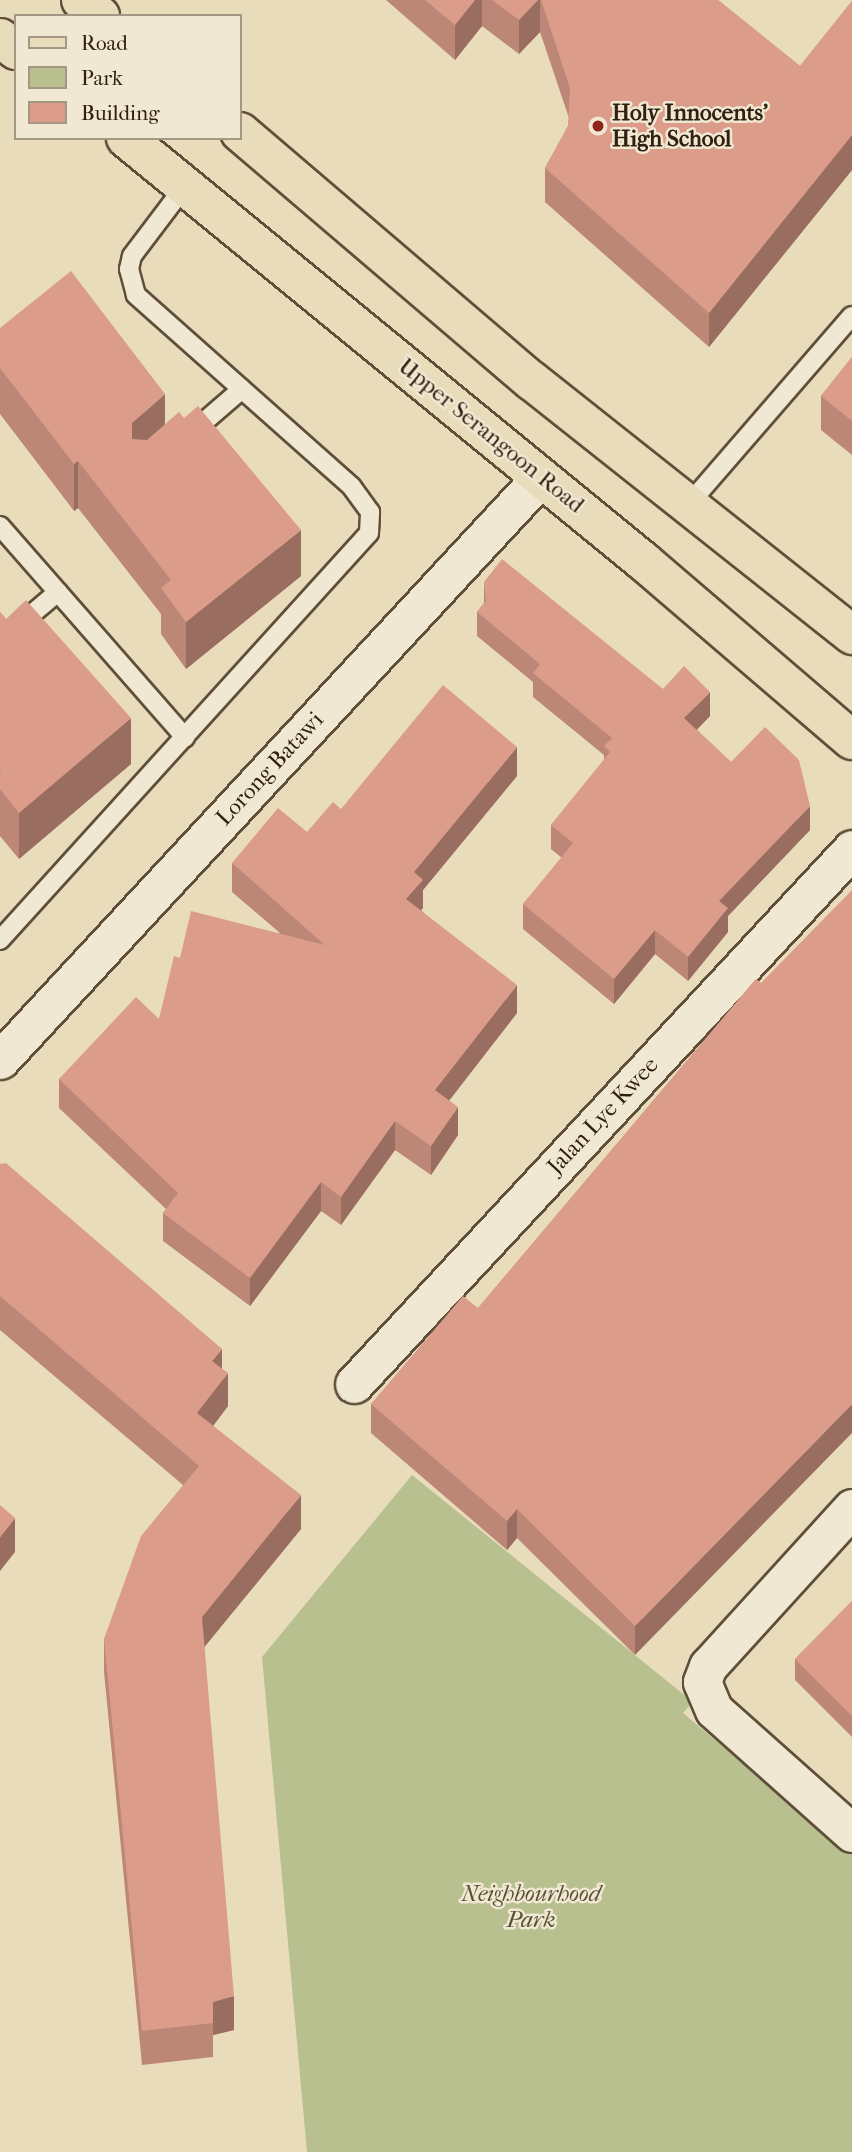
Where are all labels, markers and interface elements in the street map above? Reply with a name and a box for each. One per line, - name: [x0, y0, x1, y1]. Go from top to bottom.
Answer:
- legend: [14, 14, 242, 140]
- text: Road: [81, 31, 128, 55]
- text: Park: [81, 66, 123, 90]
- place label: Holy Innocents' High School: [612, 99, 768, 153]
- text: Building: [81, 101, 159, 125]
- marker: Holy Innocents' High School: [590, 118, 606, 134]
- street label: Upper Serangoon Road: [393, 353, 589, 519]
- street label: Lorong Batawi: [210, 707, 330, 831]
- street label: Jalan Lye Kwee: [542, 1052, 664, 1180]
- park label: Neighbourhood Park: [462, 1880, 600, 1934]

